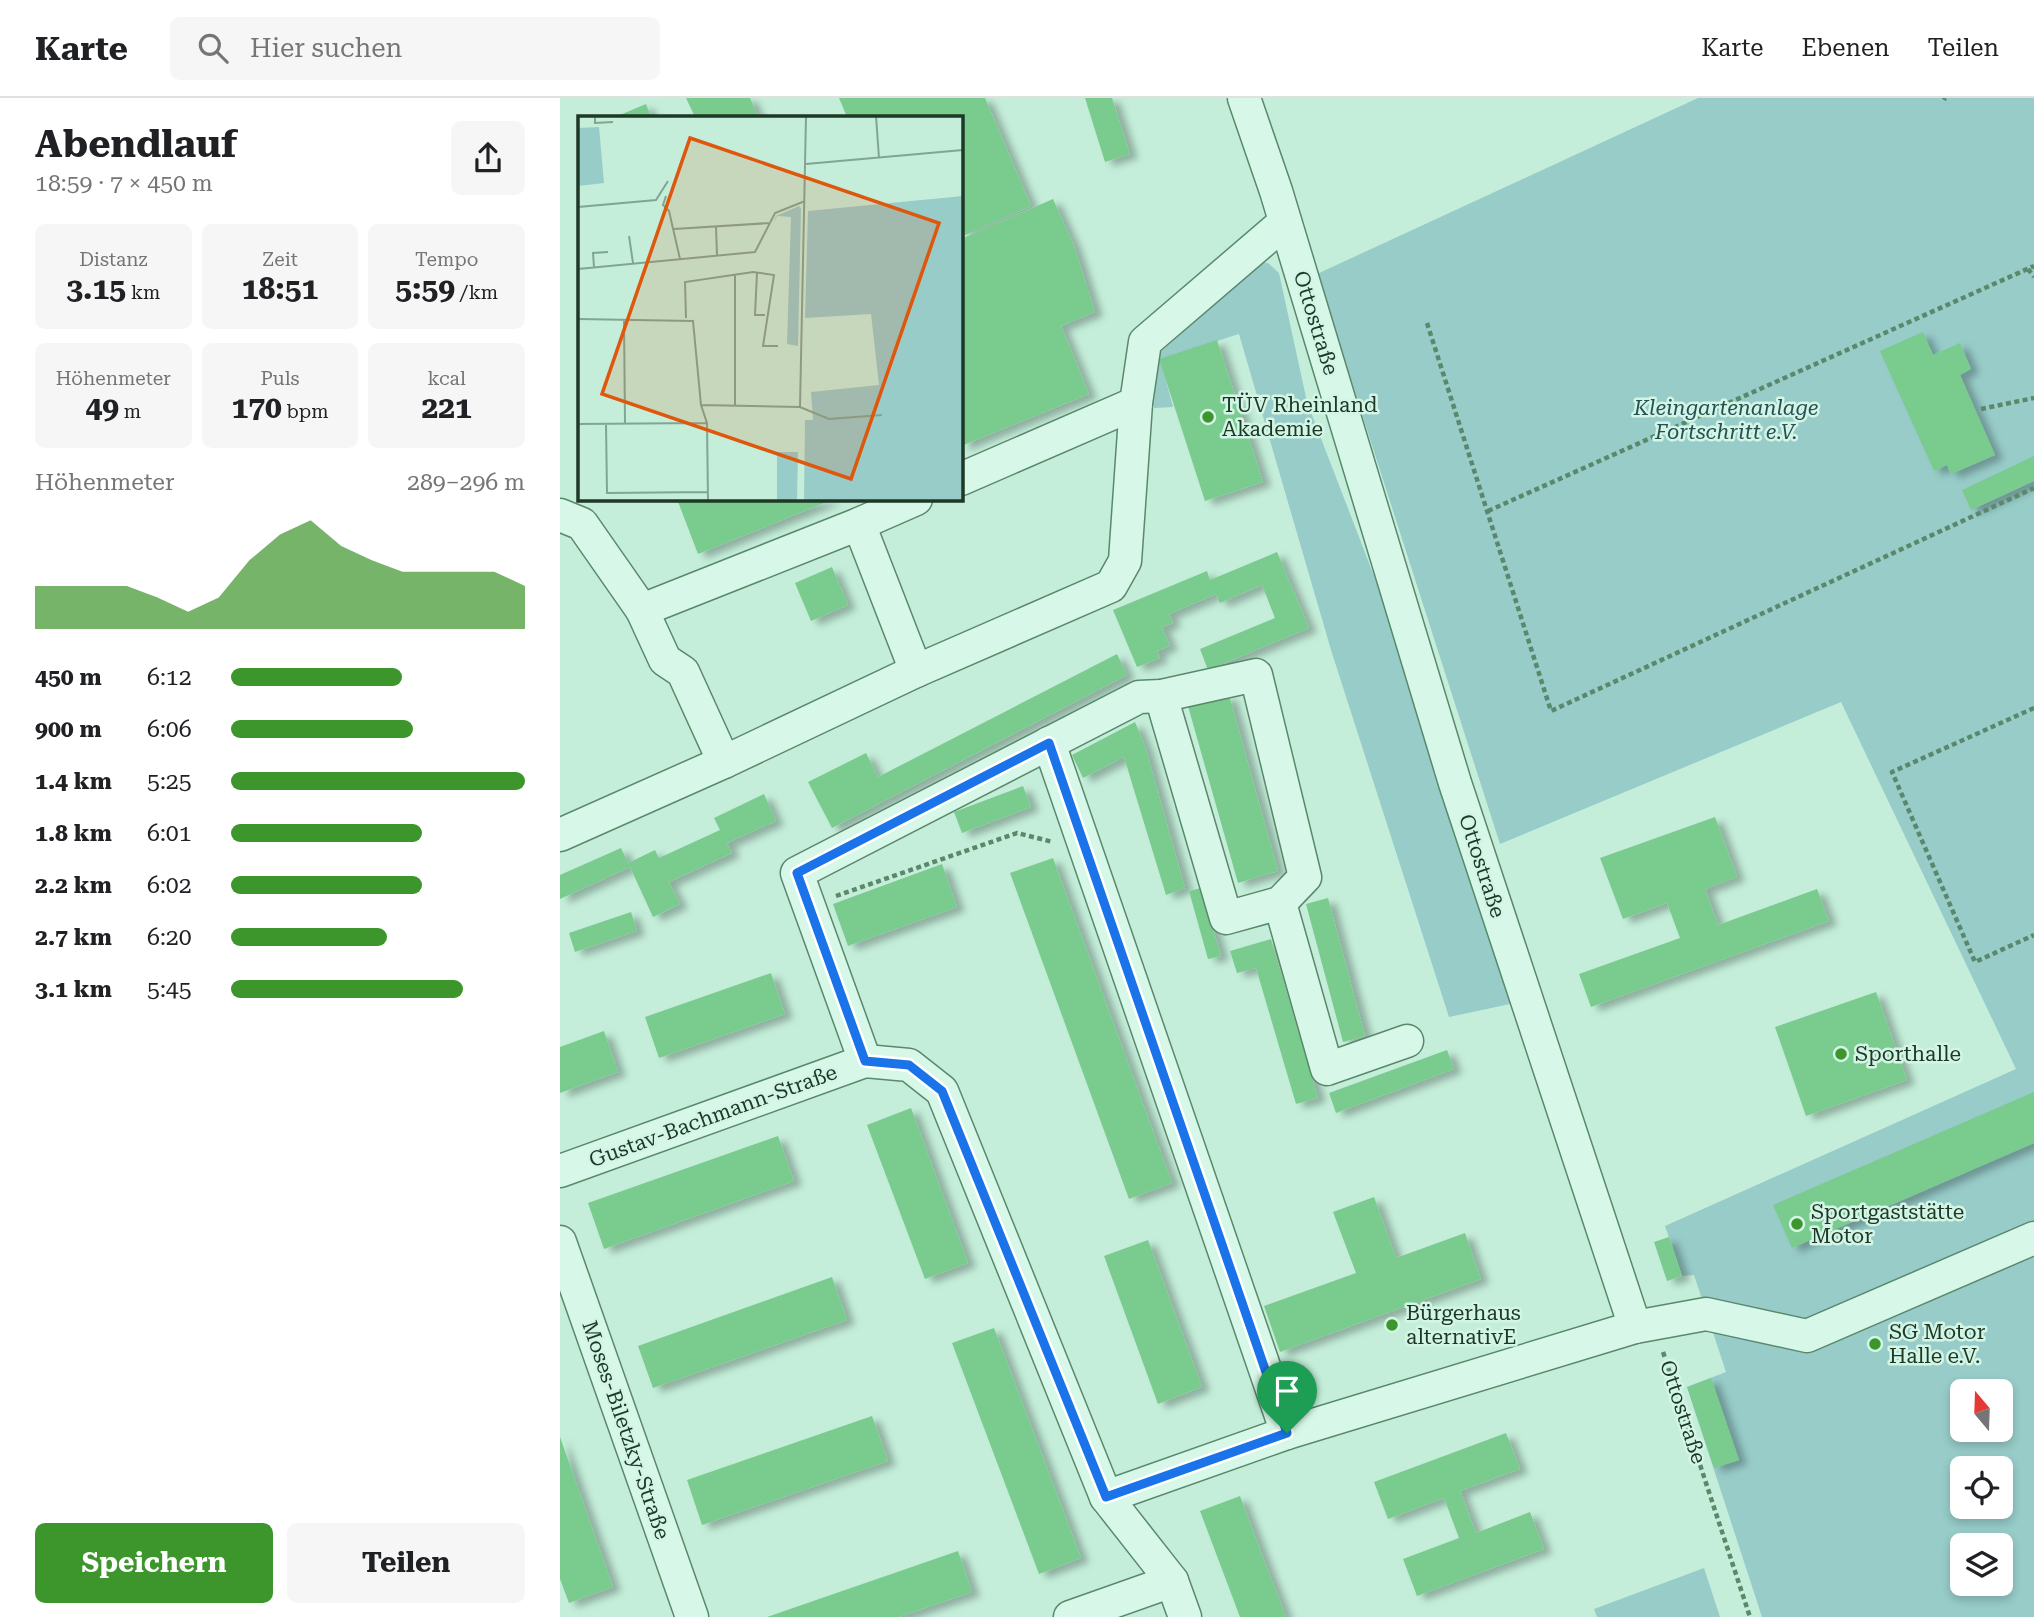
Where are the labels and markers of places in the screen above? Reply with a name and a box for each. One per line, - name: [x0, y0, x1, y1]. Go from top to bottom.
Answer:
- place label: TÜV Rheinland Akademie: [1222, 392, 1378, 441]
- marker: TÜV Rheinland Akademie: [1200, 409, 1216, 425]
- place label: Sporthalle: [1855, 1042, 1961, 1066]
- marker: Sporthalle: [1833, 1046, 1849, 1062]
- place label: Sportgaststätte Motor: [1811, 1200, 1964, 1248]
- marker: Sportgaststätte Motor: [1789, 1216, 1805, 1232]
- place label: Bürgerhaus alternativE: [1406, 1301, 1521, 1349]
- marker: Bürgerhaus alternativE: [1384, 1317, 1400, 1333]
- place label: SG Motor Halle e.V.: [1889, 1320, 1986, 1368]
- marker: SG Motor Halle e.V.: [1867, 1336, 1883, 1352]
- pin: [1257, 1361, 1317, 1433]

